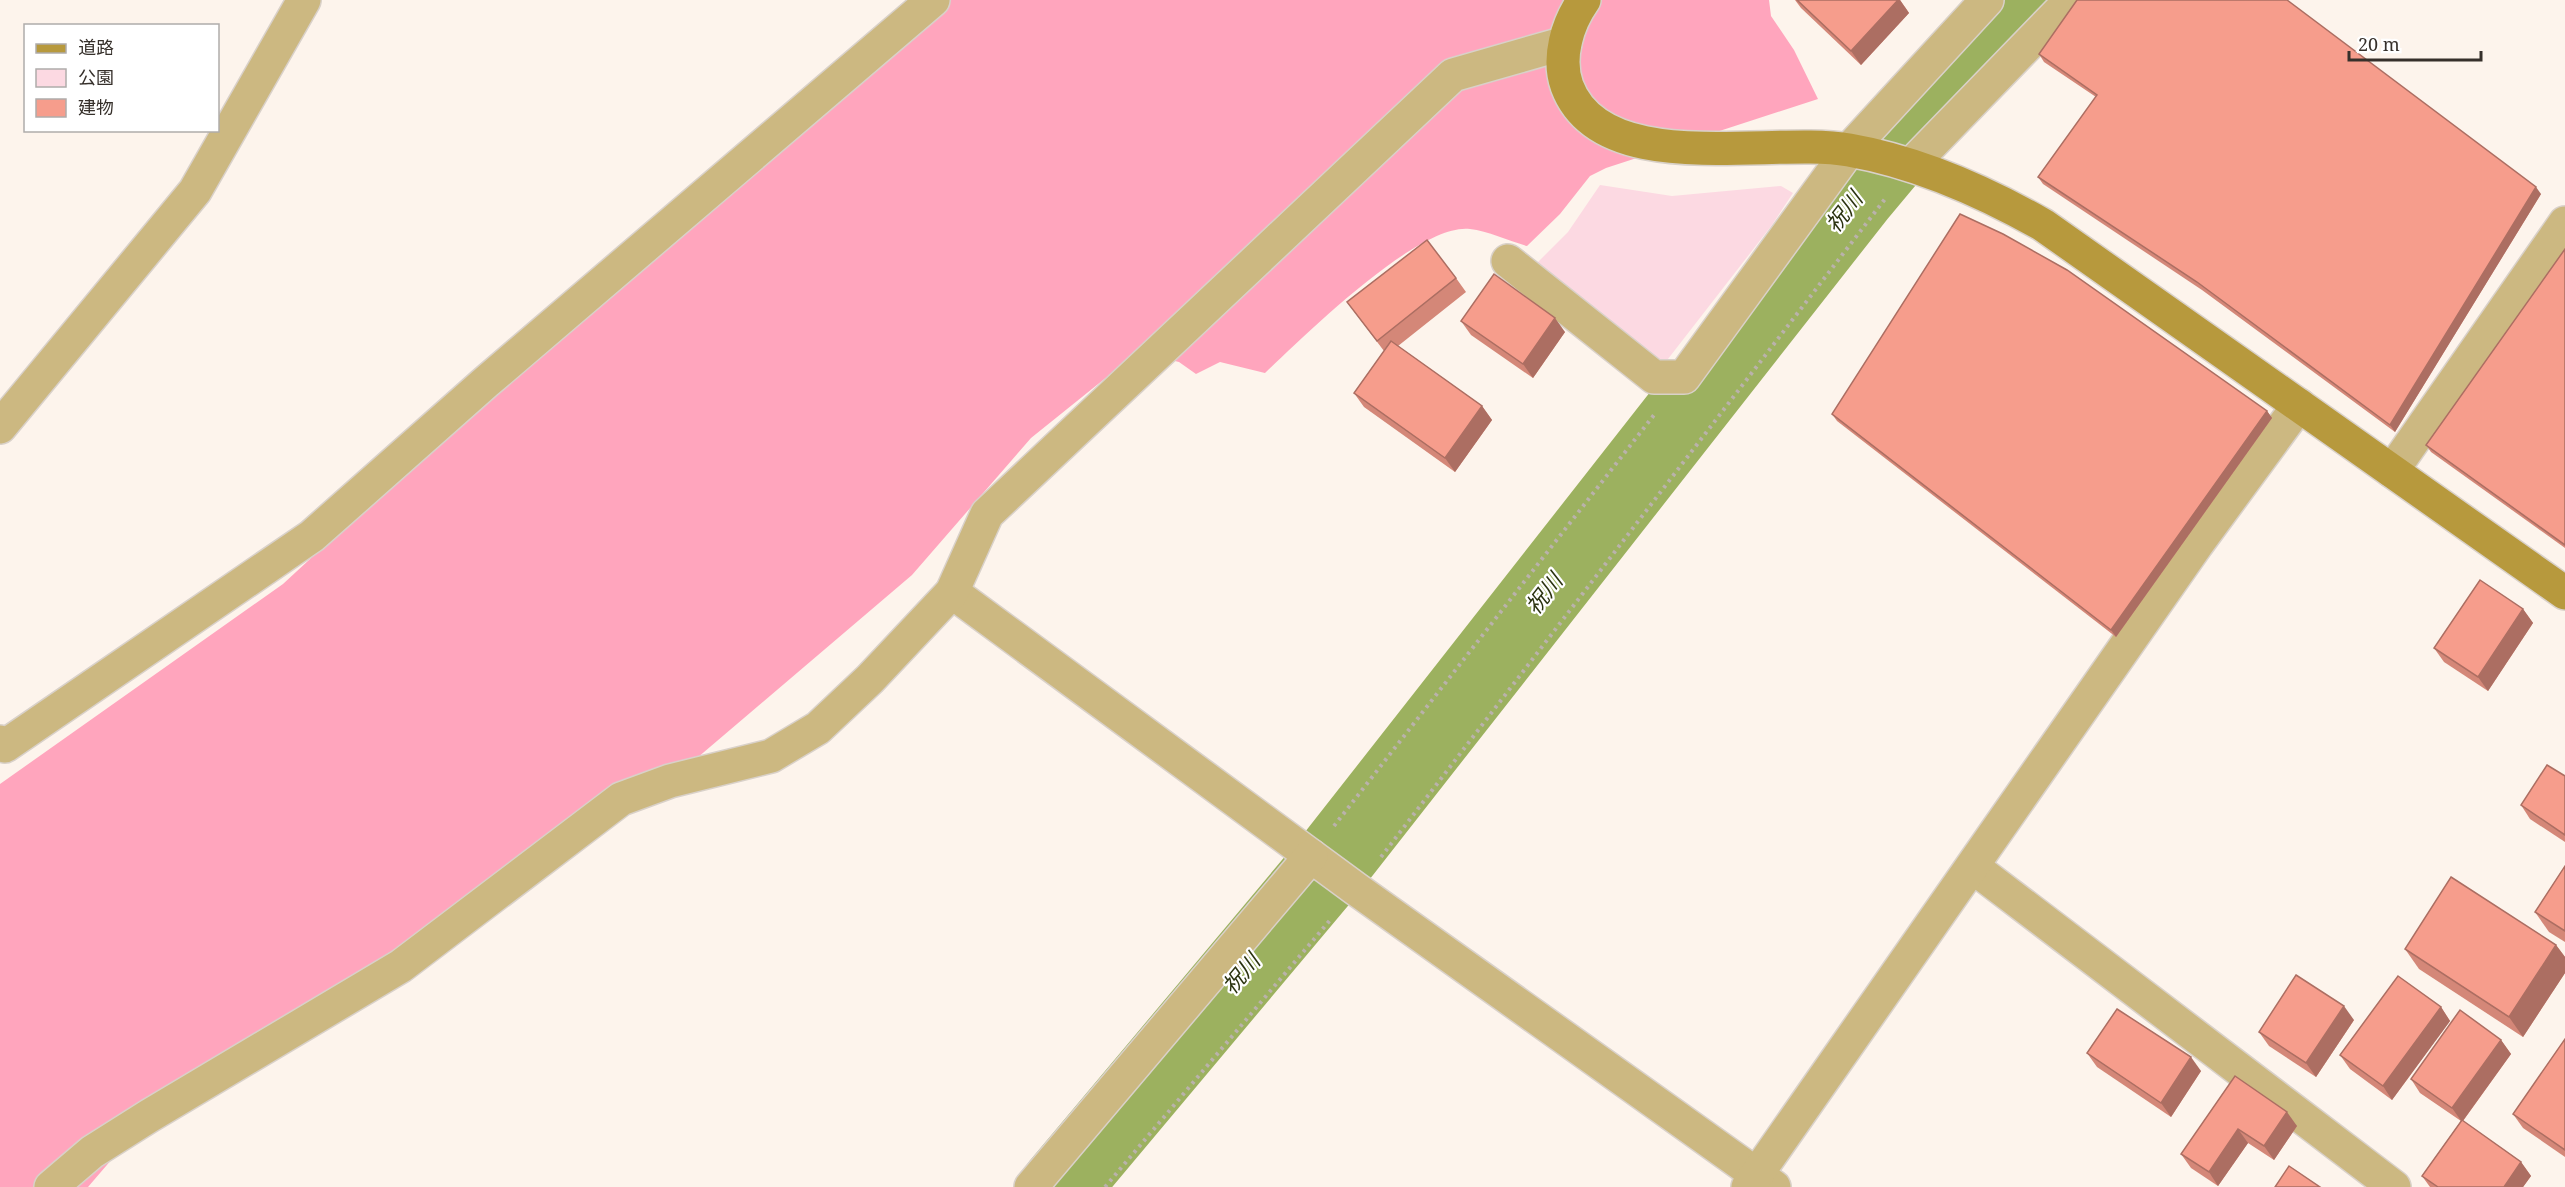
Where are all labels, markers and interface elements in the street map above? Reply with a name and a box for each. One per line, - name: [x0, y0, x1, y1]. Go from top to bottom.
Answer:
- legend: [24, 24, 219, 132]
- scale bar: [2349, 24, 2481, 62]
- text: 20 m: [2358, 32, 2400, 56]
- text: 道路: [78, 35, 114, 59]
- text: 公園: [78, 65, 114, 89]
- text: 建物: [78, 95, 114, 119]
- water label: 祝川: [1818, 183, 1870, 238]
- water label: 祝川: [1518, 565, 1570, 620]
- water label: 祝川: [1214, 945, 1267, 1000]

